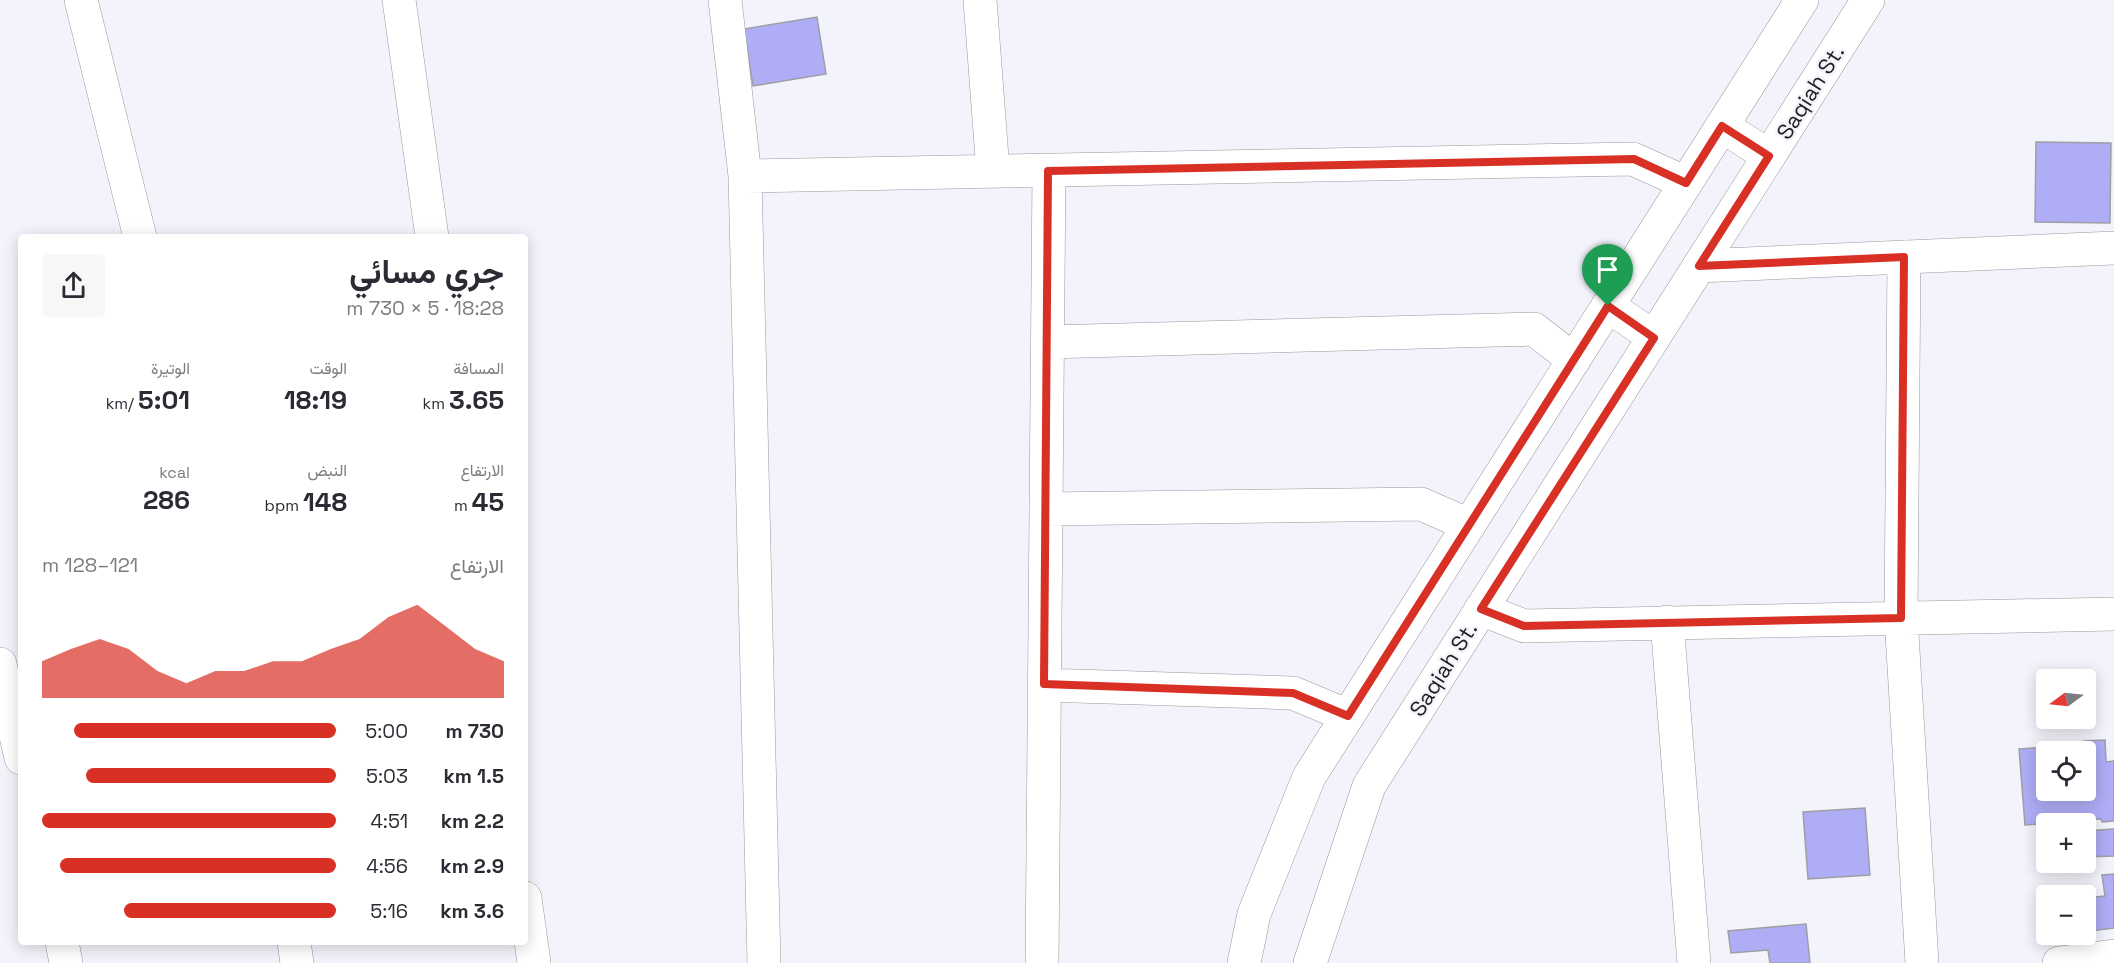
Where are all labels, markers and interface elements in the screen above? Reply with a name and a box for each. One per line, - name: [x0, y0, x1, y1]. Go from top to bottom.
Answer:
- street label: Saqiah St.: [1770, 39, 1850, 145]
- pin: [1582, 244, 1633, 306]
- text: جري مسائي: [349, 251, 504, 293]
- icon: arrive: [1591, 253, 1624, 286]
- button: share: [42, 254, 105, 317]
- text: 18:28 · 5 × 730 m: [346, 295, 504, 321]
- text: الوتيرة: [151, 358, 190, 379]
- text: الوقت: [309, 358, 347, 379]
- text: المسافة: [453, 358, 504, 379]
- text: 5:01: [138, 383, 190, 417]
- text: 18:19: [284, 383, 347, 417]
- text: 3.65: [449, 383, 504, 417]
- text: /km: [106, 393, 138, 414]
- text: km: [423, 393, 449, 414]
- text: النبض: [307, 460, 347, 481]
- text: الارتفاع: [461, 460, 504, 481]
- text: kcal: [159, 462, 190, 483]
- text: 286: [143, 483, 190, 517]
- text: 148: [303, 485, 347, 519]
- text: 45: [472, 485, 504, 519]
- text: bpm: [265, 495, 303, 516]
- text: m: [454, 495, 472, 516]
- text: 121–128 m: [42, 552, 138, 578]
- text: الارتفاع: [450, 553, 504, 579]
- street label: Saqiah St.: [1403, 616, 1483, 722]
- north arrow: [2036, 669, 2096, 729]
- map controls: [2036, 669, 2096, 945]
- text: 5:00: [365, 718, 408, 744]
- text: 730 m: [446, 718, 504, 744]
- button: locate: [2036, 741, 2096, 801]
- text: 5:03: [366, 763, 408, 789]
- text: 1.5 km: [444, 763, 504, 789]
- text: 4:51: [370, 808, 408, 834]
- text: 2.2 km: [441, 808, 504, 834]
- button: +: [2036, 813, 2096, 873]
- text: 4:56: [366, 853, 408, 879]
- text: 2.9 km: [440, 853, 504, 879]
- button: −: [2036, 885, 2096, 945]
- text: 5:16: [370, 898, 408, 924]
- text: 3.6 km: [440, 898, 504, 924]

